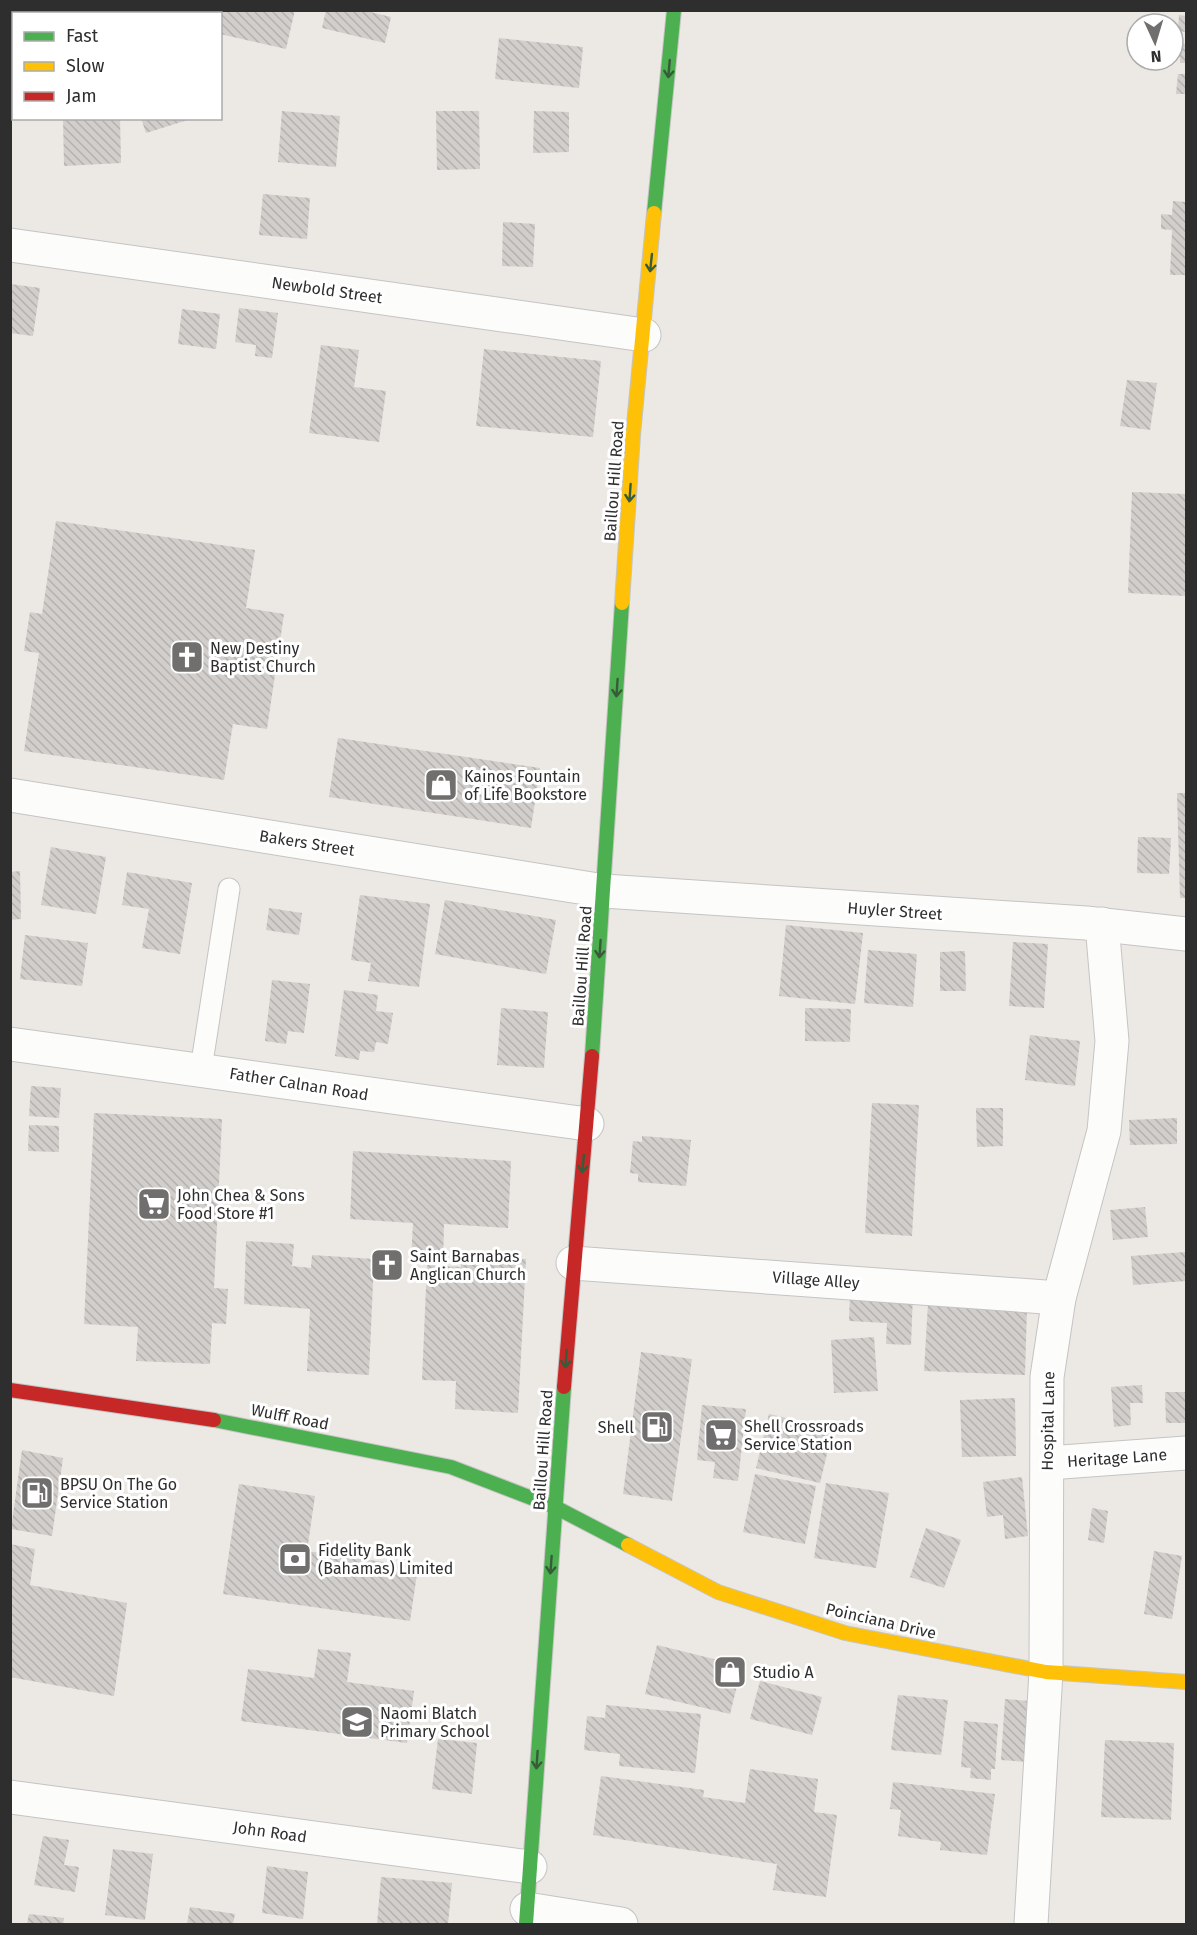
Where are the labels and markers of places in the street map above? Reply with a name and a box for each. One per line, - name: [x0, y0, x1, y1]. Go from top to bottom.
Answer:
- church icon: New Destiny Baptist Church: [169, 639, 205, 675]
- place label: New Destiny Baptist Church: [210, 639, 316, 676]
- shop icon: Kainos Fountain of Life Bookstore: [423, 767, 459, 803]
- place label: Kainos Fountain of Life Bookstore: [464, 767, 587, 804]
- supermarket icon: John Chea & Sons Food Store #1: [136, 1186, 172, 1222]
- place label: John Chea & Sons Food Store #1: [177, 1186, 305, 1223]
- church icon: Saint Barnabas Anglican Church: [369, 1247, 405, 1283]
- place label: Saint Barnabas Anglican Church: [410, 1247, 526, 1284]
- fuel station icon: Shell: [639, 1409, 675, 1445]
- supermarket icon: Shell Crossroads Service Station: [703, 1417, 739, 1453]
- place label: Shell Crossroads Service Station: [744, 1417, 864, 1454]
- place label: Shell: [598, 1418, 634, 1437]
- fuel station icon: BPSU On The Go Service Station: [19, 1475, 55, 1511]
- place label: BPSU On The Go Service Station: [60, 1475, 177, 1512]
- bank icon: Fidelity Bank (Bahamas) Limited: [277, 1541, 313, 1577]
- place label: Fidelity Bank (Bahamas) Limited: [318, 1541, 453, 1578]
- shop icon: Studio A: [712, 1654, 748, 1690]
- place label: Studio A: [753, 1663, 814, 1682]
- school or university icon: Naomi Blatch Primary School: [339, 1704, 375, 1740]
- place label: Naomi Blatch Primary School: [380, 1704, 490, 1741]

